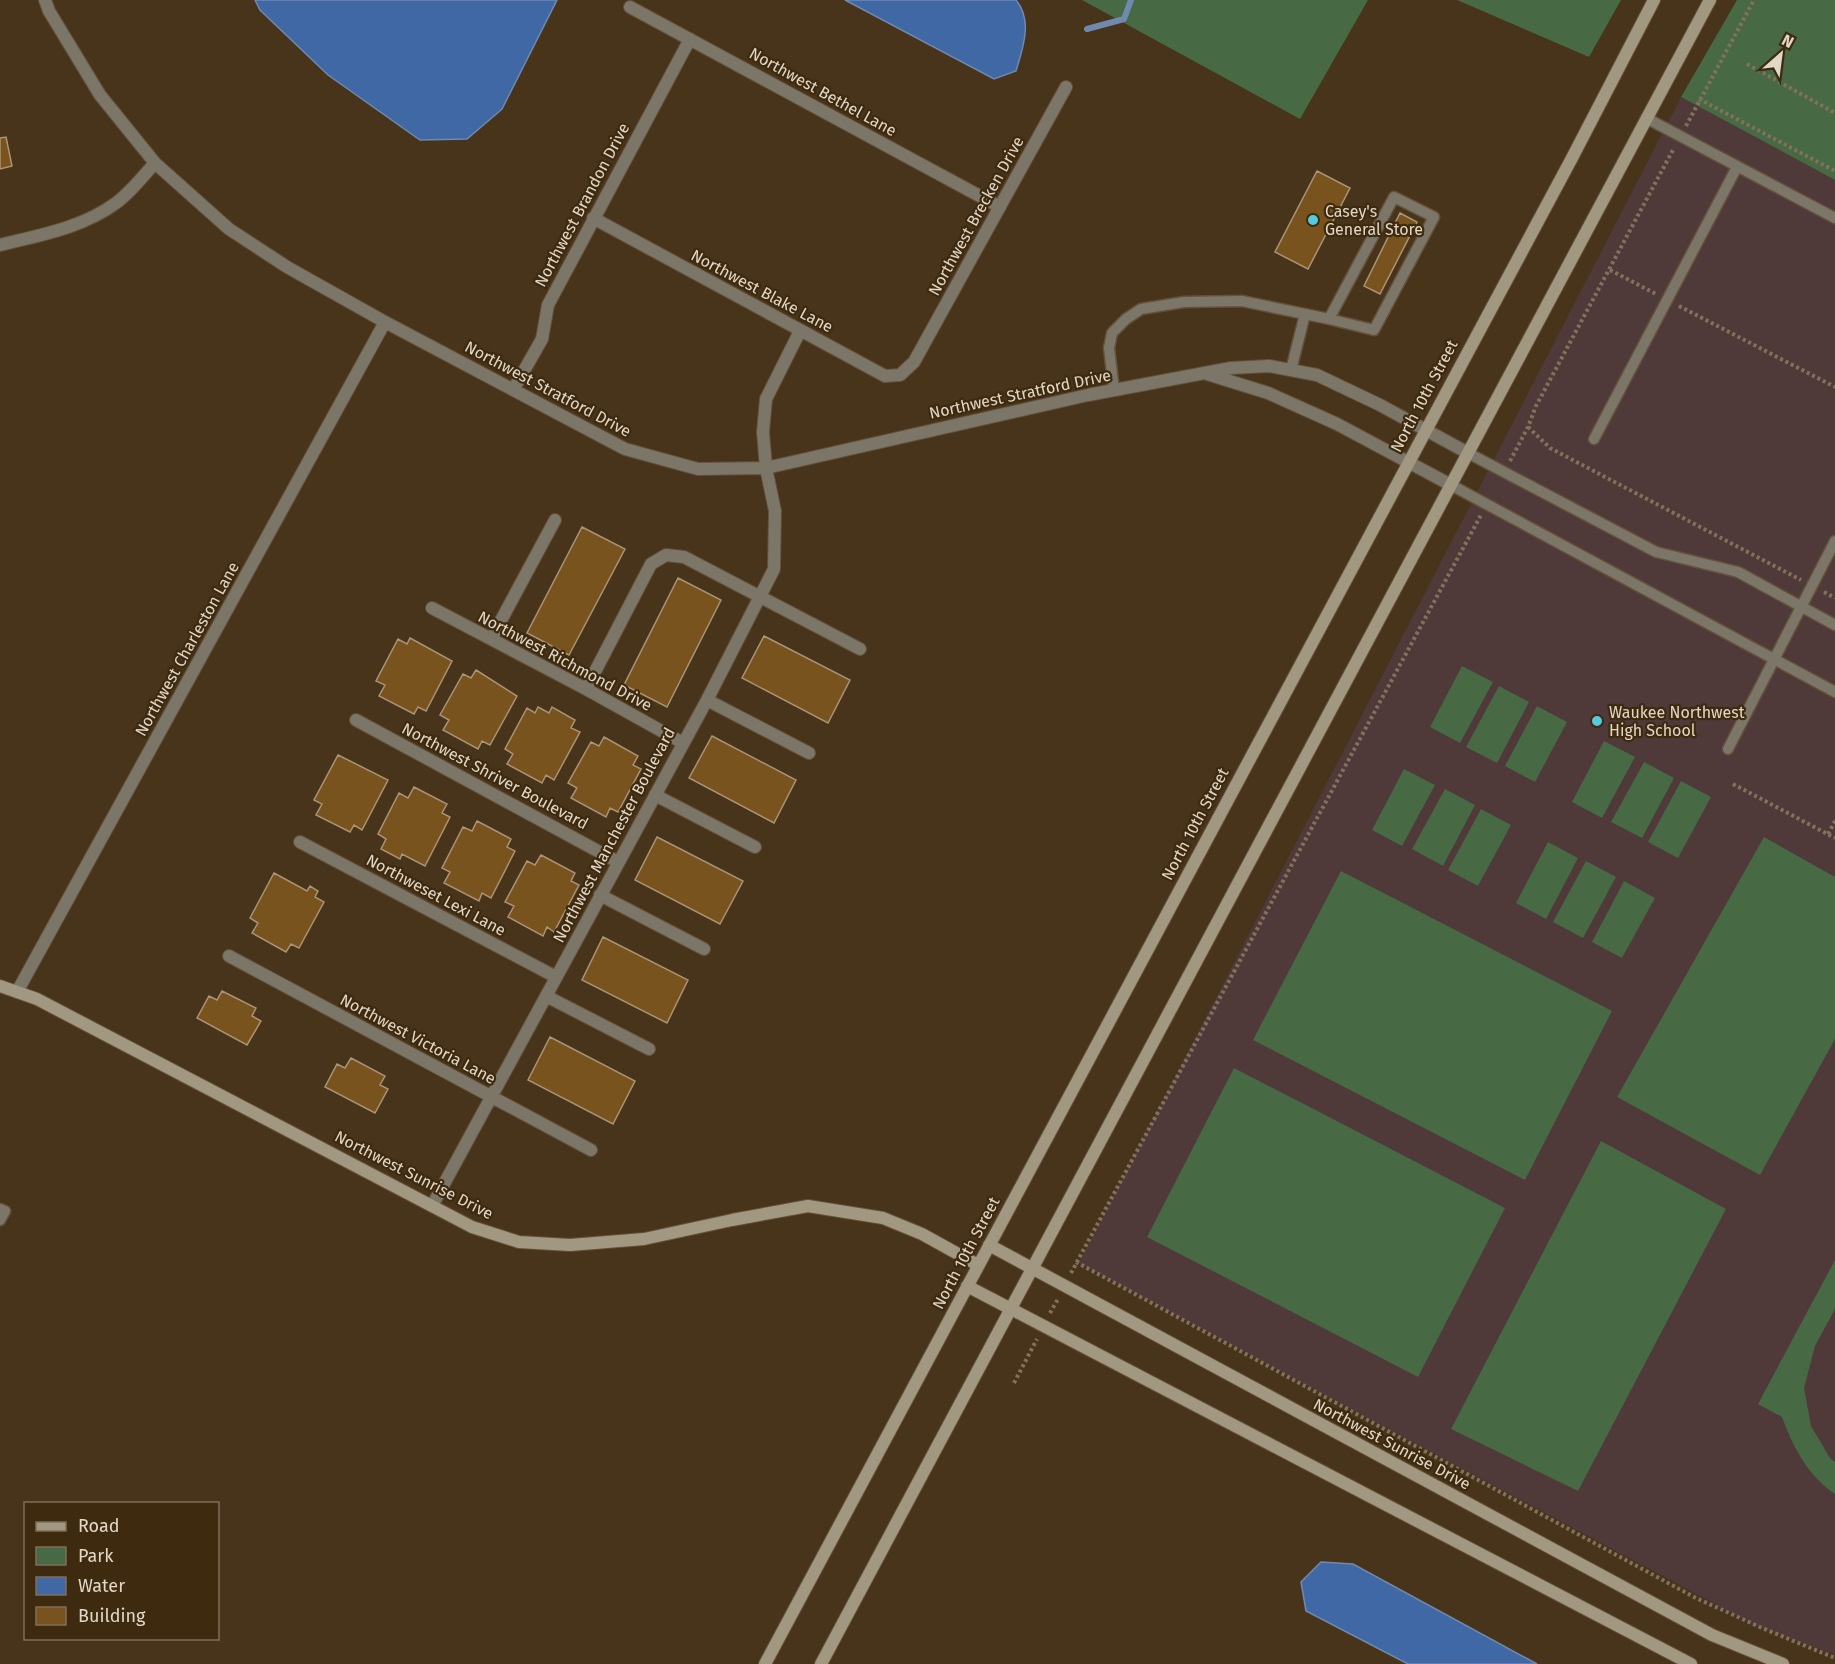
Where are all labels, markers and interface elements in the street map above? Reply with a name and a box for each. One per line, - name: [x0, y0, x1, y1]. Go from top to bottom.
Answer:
- north arrow: [1751, 24, 1811, 84]
- text: N: [1779, 30, 1797, 52]
- street label: Northwest Bethel Lane: [746, 44, 900, 140]
- street label: Northwest Brandon Drive: [531, 120, 633, 290]
- street label: Northwest Brecken Drive: [924, 133, 1028, 299]
- place label: Casey's General Store: [1325, 202, 1423, 239]
- marker: Casey's General Store: [1306, 213, 1320, 227]
- street label: Northwest Blake Lane: [688, 246, 836, 336]
- street label: North 10th Street: [1386, 336, 1462, 455]
- street label: Northwest Stratford Drive: [462, 337, 634, 441]
- street label: Northwest Stratford Drive: [927, 365, 1113, 423]
- street label: Northwest Charleston Lane: [131, 559, 243, 739]
- street label: Northwest Richmond Drive: [475, 607, 655, 715]
- place label: Waukee Northwest High School: [1609, 703, 1745, 740]
- marker: Waukee Northwest High School: [1590, 714, 1604, 728]
- street label: Northwest Shriver Boulevard: [399, 719, 591, 833]
- street label: Northwest Manchester Boulevard: [549, 724, 679, 946]
- street label: North 10th Street: [1157, 764, 1233, 883]
- street label: Northweset Lexi Lane: [363, 850, 509, 940]
- street label: Northwest Victoria Lane: [337, 990, 499, 1088]
- street label: Northwest Sunrise Drive: [332, 1127, 496, 1223]
- street label: North 10th Street: [928, 1193, 1004, 1312]
- street label: Northwest Sunrise Drive: [1310, 1394, 1474, 1494]
- legend: [24, 1502, 219, 1640]
- text: Road: [78, 1515, 120, 1537]
- text: Park: [78, 1545, 114, 1567]
- text: Water: [78, 1575, 125, 1597]
- text: Building: [78, 1605, 146, 1627]

